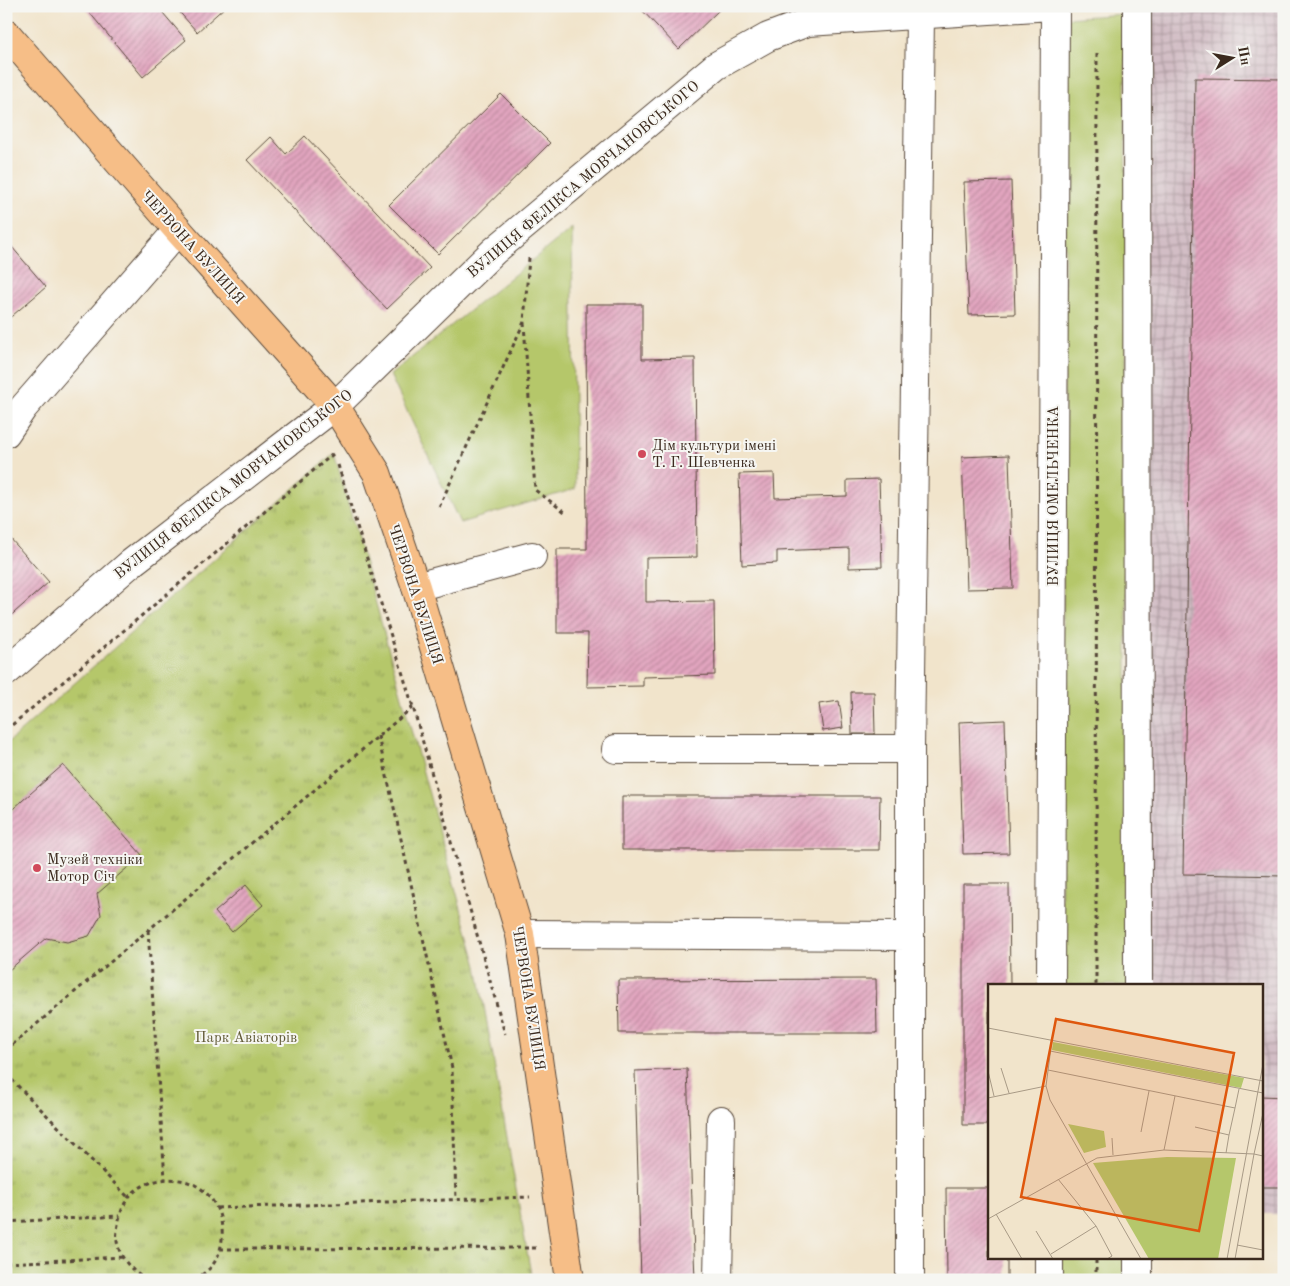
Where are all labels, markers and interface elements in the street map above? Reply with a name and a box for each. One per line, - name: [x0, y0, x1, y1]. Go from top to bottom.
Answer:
- north arrow: [1208, 32, 1258, 82]
- text: Пн: [1235, 45, 1253, 67]
- street label: ВУЛИЦЯ ФЕЛІКСА МОВЧАНОВСЬКОГО: [465, 79, 703, 281]
- street label: ЧЕРВОНА ВУЛИЦЯ: [137, 189, 246, 307]
- street label: ВУЛИЦЯ ФЕЛІКСА МОВЧАНОВСЬКОГО: [112, 388, 356, 583]
- street label: ВУЛИЦЯ ОМЕЛЬЧЕНКА: [1047, 405, 1062, 586]
- place label: Дім культури імені Т. Г. Шевченка: [652, 439, 776, 471]
- marker: Дім культури імені Т. Г. Шевченка: [636, 448, 648, 460]
- street label: ЧЕРВОНА ВУЛИЦЯ: [385, 522, 444, 666]
- place label: Музей техніки Мотор Січ: [47, 853, 143, 885]
- marker: Музей техніки Мотор Січ: [31, 862, 43, 874]
- street label: ЧЕРВОНА ВУЛИЦЯ: [509, 925, 546, 1072]
- inset map: [988, 984, 1262, 1258]
- park label: Парк Авіаторів: [195, 1031, 297, 1046]

